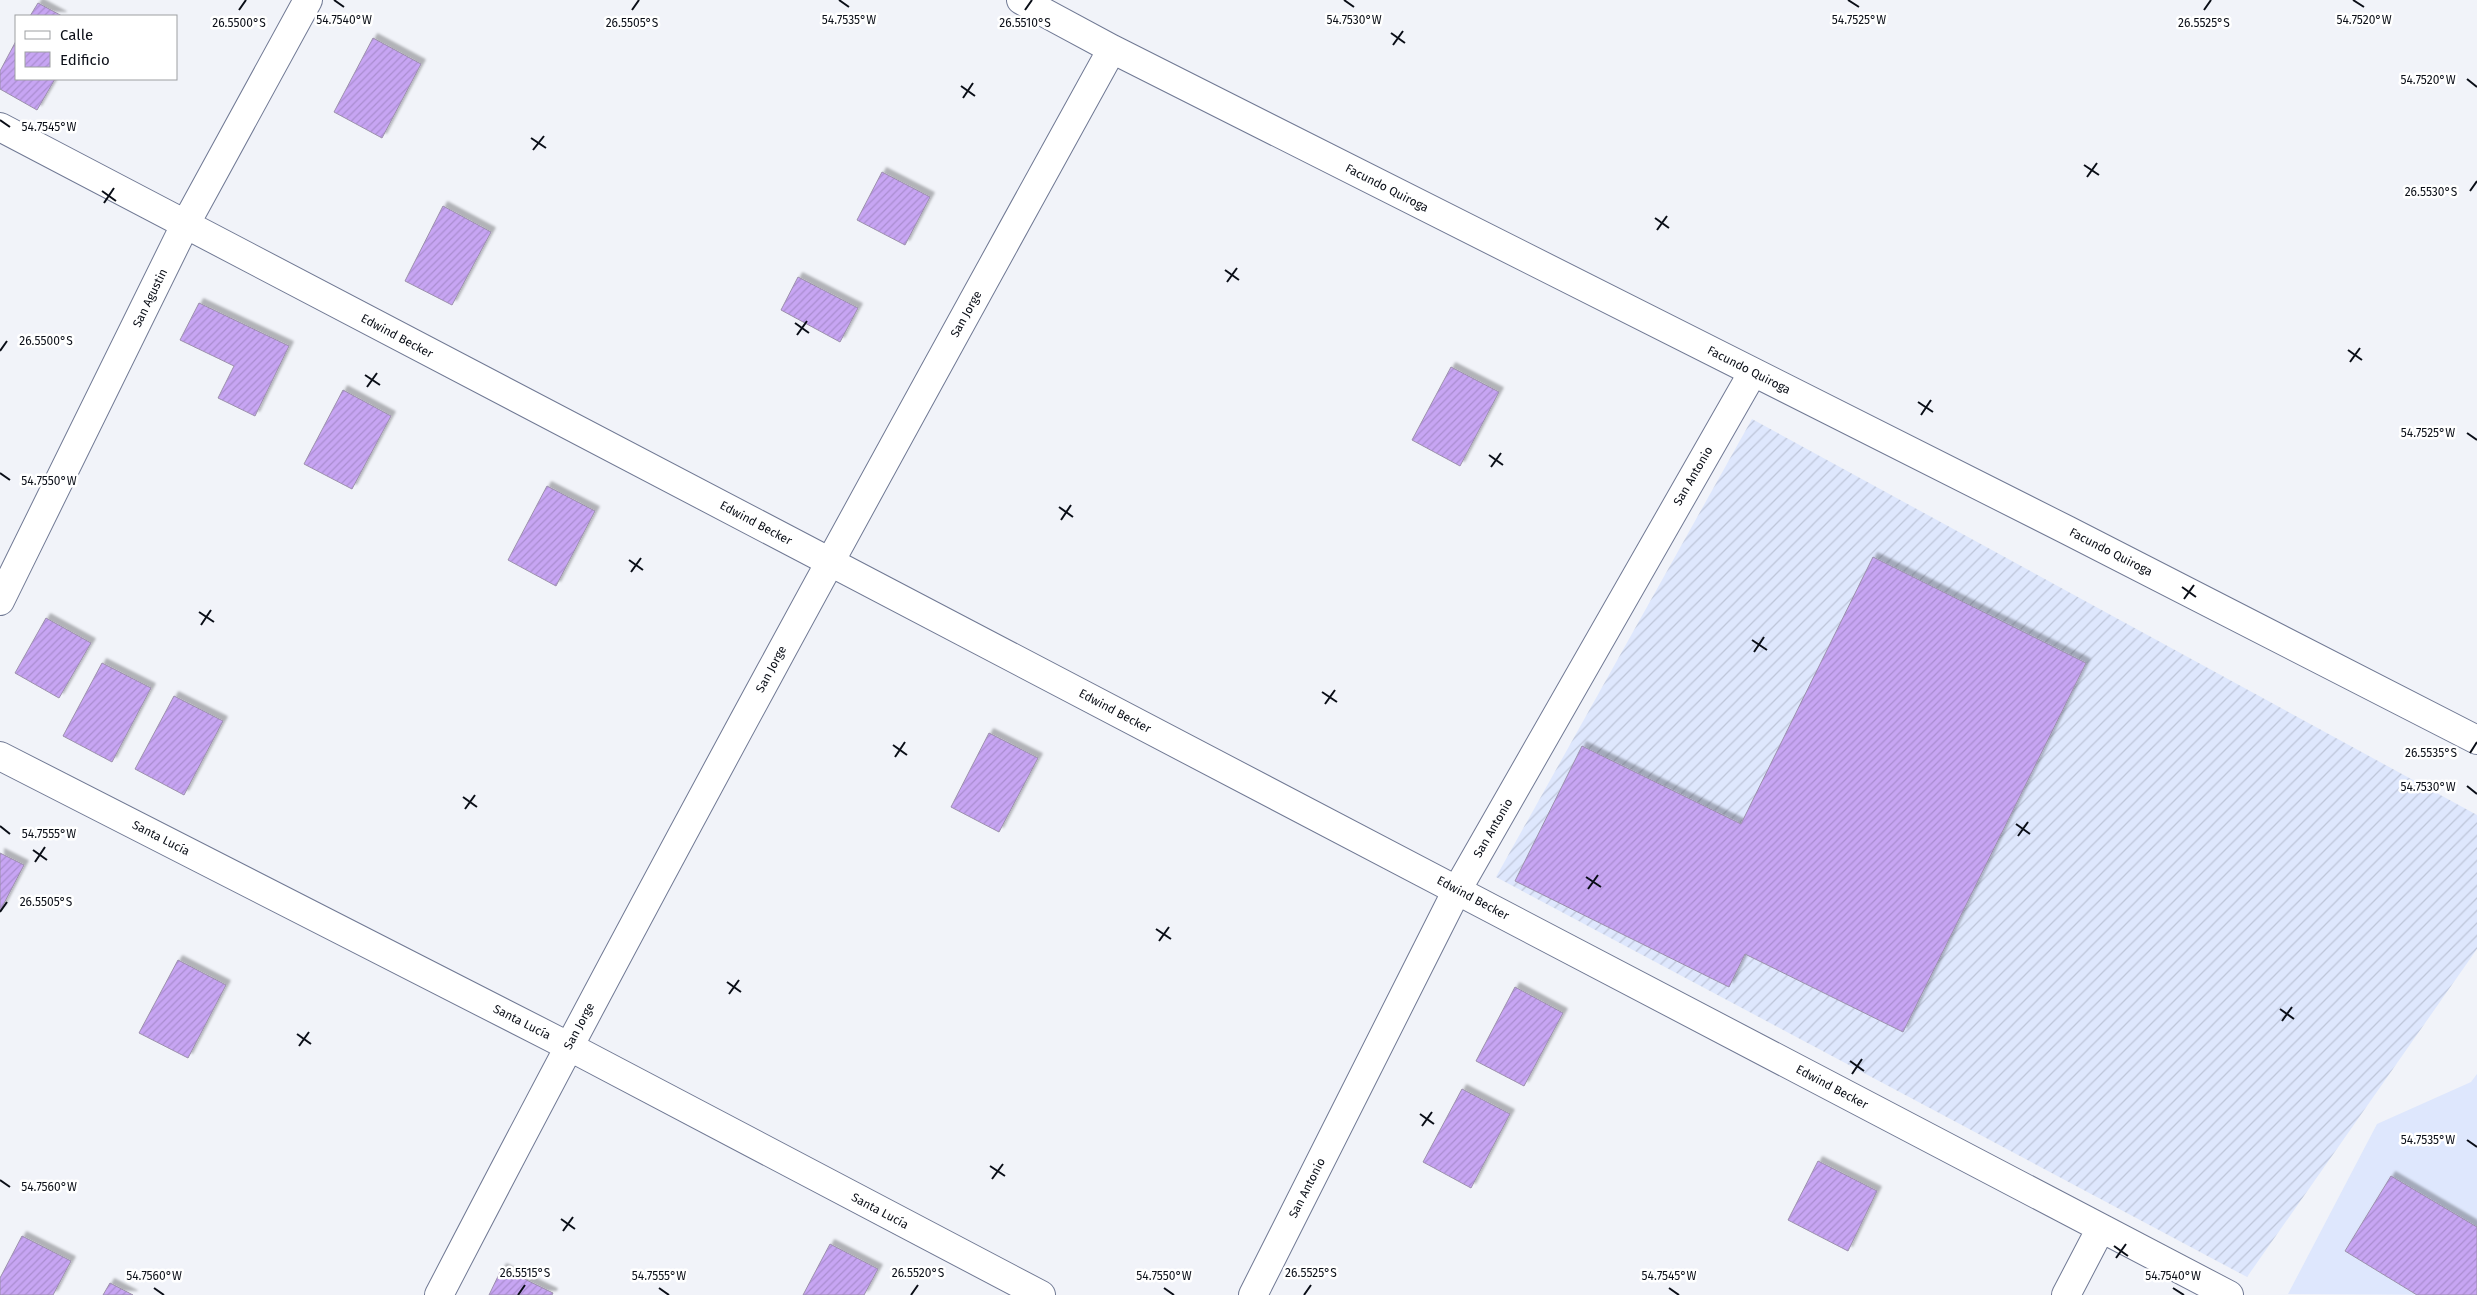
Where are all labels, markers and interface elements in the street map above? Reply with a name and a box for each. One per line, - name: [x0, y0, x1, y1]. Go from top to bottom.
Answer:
- text: 54.7540°W: [316, 13, 372, 27]
- text: 54.7535°W: [822, 13, 876, 27]
- text: 54.7530°W: [1326, 13, 1382, 27]
- text: 54.7525°W: [1832, 13, 1886, 27]
- text: 54.7520°W: [2336, 13, 2392, 27]
- legend: [15, 15, 178, 80]
- text: 26.5500°S: [212, 16, 266, 30]
- text: 26.5505°S: [606, 16, 659, 30]
- text: 26.5510°S: [999, 16, 1051, 30]
- text: 26.5525°S: [2178, 16, 2230, 30]
- text: Calle: [60, 26, 93, 44]
- text: Edificio: [60, 51, 110, 69]
- text: 54.7520°W: [2400, 73, 2456, 87]
- text: 54.7545°W: [22, 120, 76, 134]
- street label: Facundo Quiroga: [1343, 161, 1431, 215]
- text: 26.5530°S: [2405, 185, 2458, 199]
- street label: San Agustin: [130, 266, 170, 330]
- street label: San Jorge: [948, 288, 984, 340]
- street label: Edwind Becker: [359, 311, 436, 361]
- text: 26.5500°S: [19, 334, 73, 348]
- street label: Facundo Quiroga: [1705, 343, 1793, 397]
- text: 54.7525°W: [2401, 426, 2455, 440]
- street label: San Antonio: [1670, 444, 1716, 508]
- text: 54.7550°W: [21, 474, 77, 488]
- street label: Edwind Becker: [718, 498, 795, 548]
- street label: Facundo Quiroga: [2067, 525, 2155, 579]
- street label: San Jorge: [753, 643, 789, 695]
- street label: Edwind Becker: [1077, 686, 1154, 736]
- text: 26.5535°S: [2405, 746, 2457, 760]
- text: 54.7530°W: [2400, 780, 2456, 794]
- street label: San Antonio: [1470, 796, 1516, 860]
- street label: Santa Lucía: [130, 818, 192, 858]
- text: 54.7555°W: [22, 827, 76, 841]
- street label: Edwind Becker: [1435, 873, 1512, 923]
- text: 26.5505°S: [20, 895, 73, 909]
- street label: San Jorge: [561, 1000, 597, 1052]
- street label: Santa Lucía: [491, 1002, 553, 1042]
- street label: Edwind Becker: [1794, 1062, 1871, 1112]
- text: 54.7535°W: [2401, 1133, 2455, 1147]
- street label: San Antonio: [1286, 1156, 1328, 1220]
- text: 54.7560°W: [21, 1180, 77, 1194]
- street label: Santa Lucía: [849, 1190, 911, 1232]
- text: 26.5515°S: [500, 1266, 551, 1280]
- text: 26.5520°S: [892, 1266, 945, 1280]
- text: 26.5525°S: [1285, 1266, 1337, 1280]
- text: 54.7560°W: [126, 1269, 182, 1283]
- text: 54.7555°W: [632, 1269, 686, 1283]
- text: 54.7550°W: [1136, 1269, 1192, 1283]
- text: 54.7545°W: [1642, 1269, 1696, 1283]
- text: 54.7540°W: [2145, 1269, 2201, 1283]

